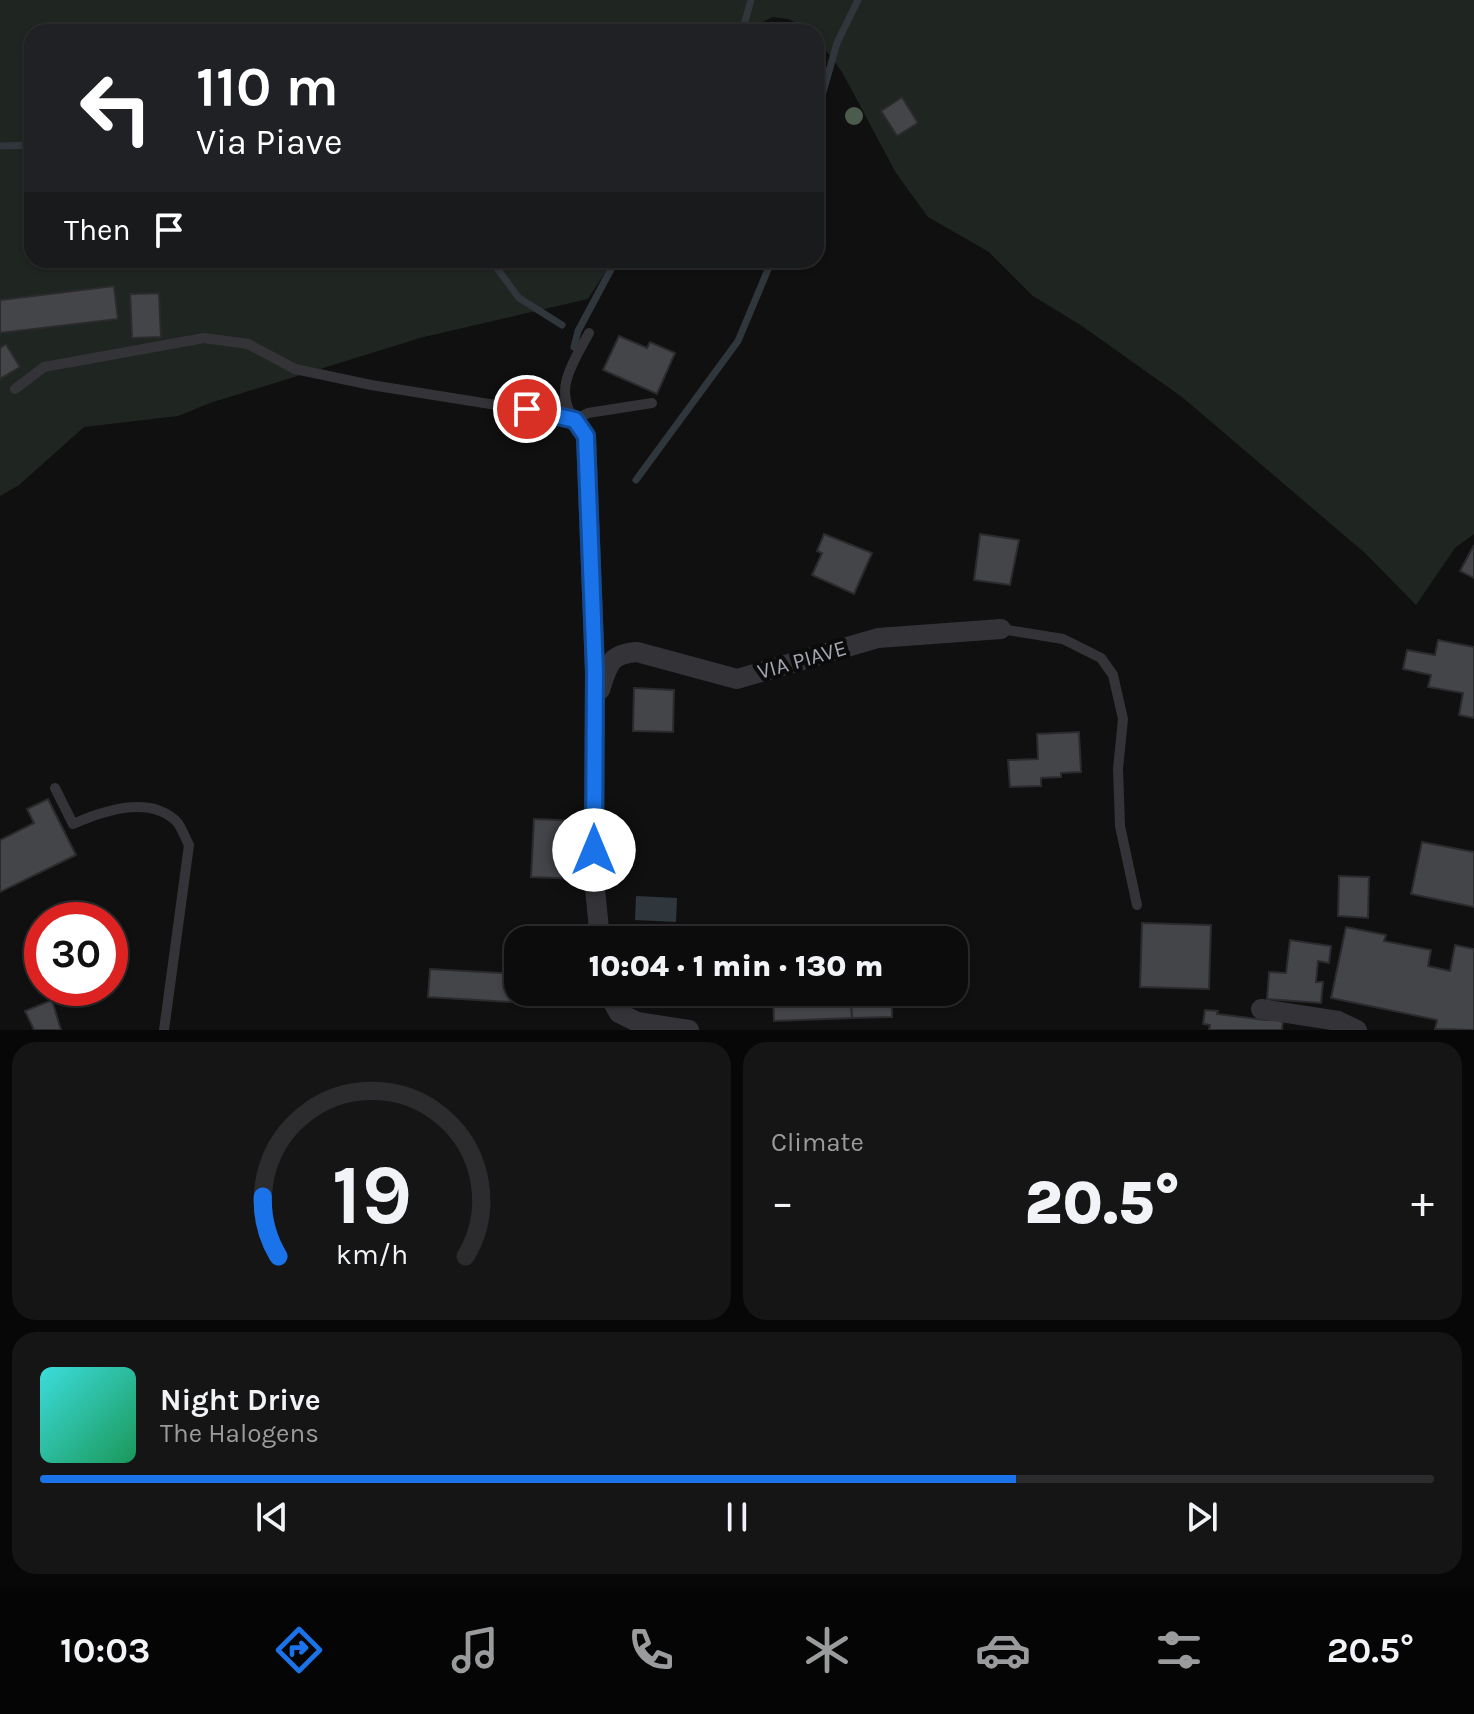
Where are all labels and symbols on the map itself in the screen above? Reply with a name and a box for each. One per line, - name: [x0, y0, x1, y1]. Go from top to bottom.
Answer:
- pin: [493, 375, 561, 443]
- street label: VIA PIAVE: [754, 635, 850, 685]
- position arrow: [552, 808, 636, 892]
- speed limit sign: 30: [24, 902, 128, 1006]

